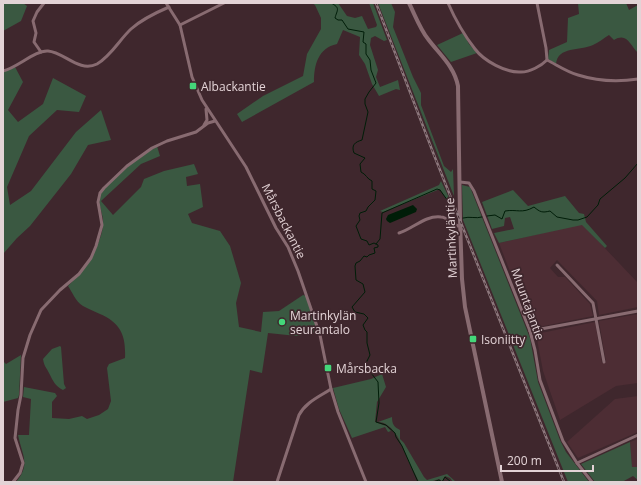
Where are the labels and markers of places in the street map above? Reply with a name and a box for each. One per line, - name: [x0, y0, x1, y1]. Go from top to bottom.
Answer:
- place label: Albackantie: [201, 78, 266, 95]
- marker: Albackantie: [188, 81, 198, 91]
- place label: Martinkylän seurantalo: [290, 307, 356, 338]
- marker: Martinkylän seurantalo: [277, 317, 287, 327]
- place label: Isoniitty: [481, 331, 526, 348]
- marker: Isoniitty: [468, 334, 478, 344]
- place label: Mårsbacka: [336, 360, 397, 377]
- marker: Mårsbacka: [323, 363, 333, 373]

